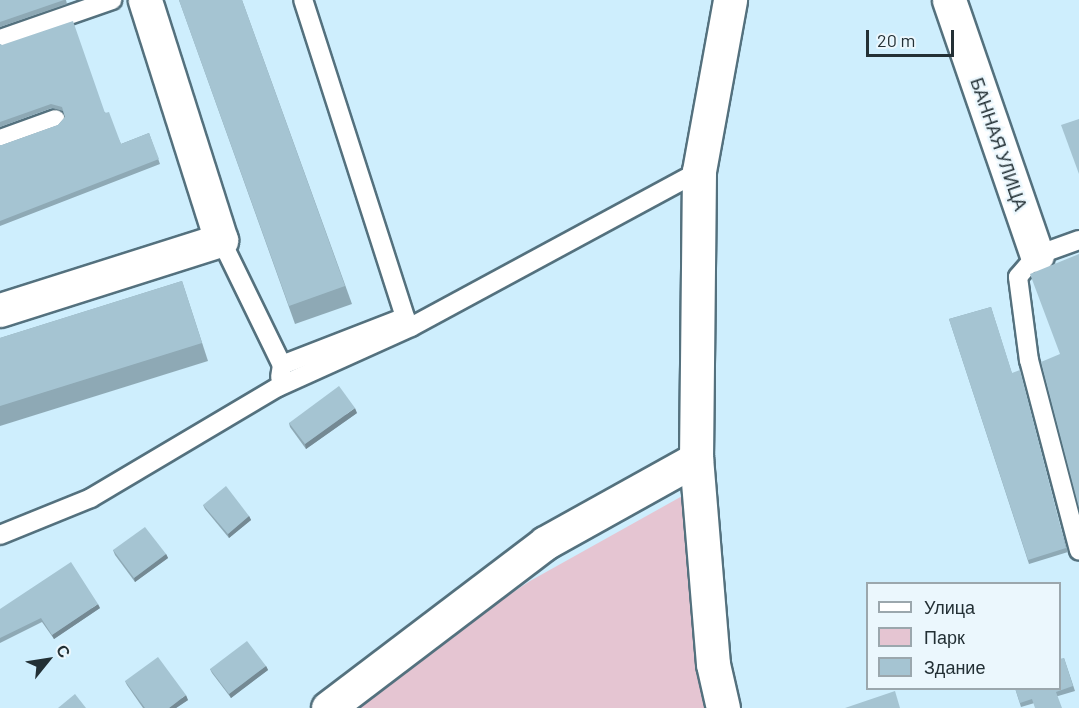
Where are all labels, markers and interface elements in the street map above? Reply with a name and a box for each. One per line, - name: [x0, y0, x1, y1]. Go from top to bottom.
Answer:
- scale bar: [869, 18, 958, 56]
- text: 20 m: [877, 29, 915, 51]
- street label: БАННАЯ УЛИЦА: [966, 75, 1032, 213]
- legend: [866, 582, 1061, 690]
- text: Улица: [924, 596, 975, 618]
- text: Парк: [924, 626, 965, 648]
- north arrow: [18, 630, 78, 690]
- text: С: [53, 641, 75, 661]
- text: Здание: [924, 656, 985, 678]

